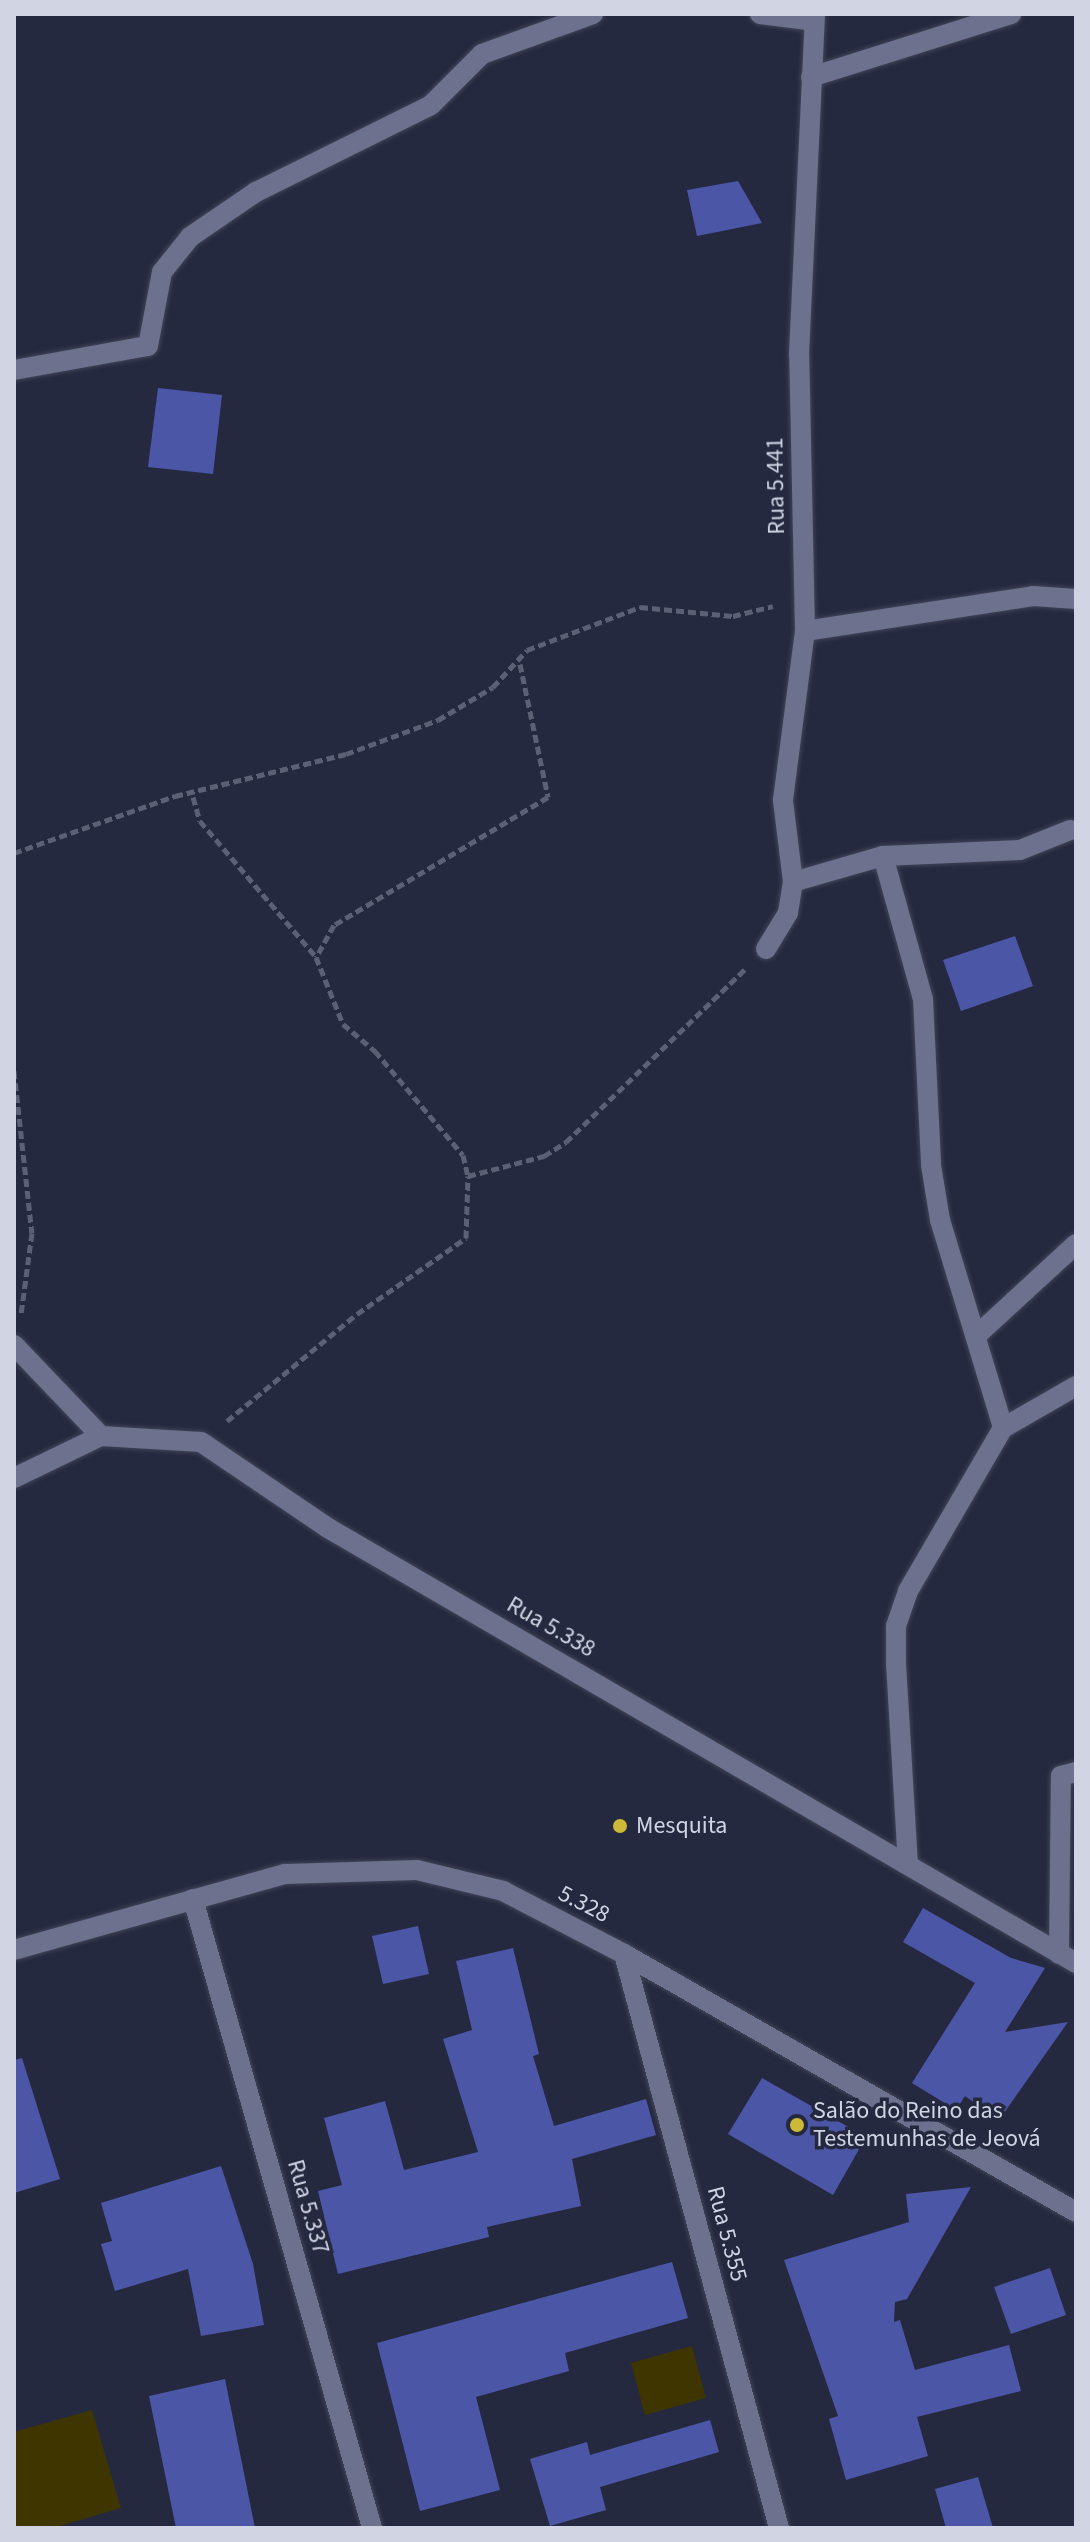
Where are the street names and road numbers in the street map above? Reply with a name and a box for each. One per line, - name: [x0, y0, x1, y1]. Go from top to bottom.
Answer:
- street label: Rua 5.441: [761, 437, 791, 535]
- street label: Rua 5.338: [502, 1590, 600, 1664]
- street label: 5.328: [554, 1879, 614, 1929]
- street label: Rua 5.337: [281, 2156, 335, 2258]
- street label: Rua 5.355: [700, 2183, 754, 2285]

